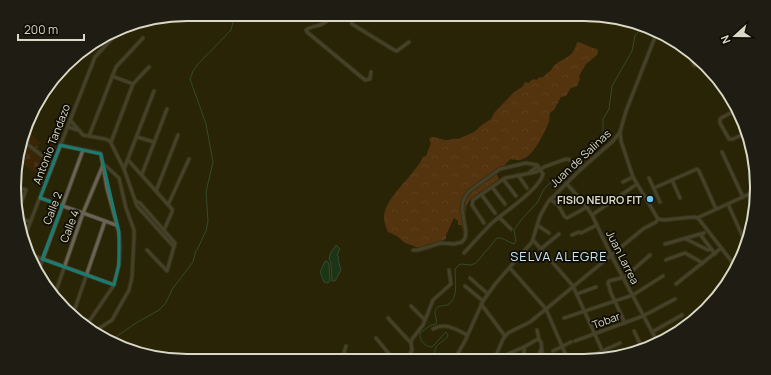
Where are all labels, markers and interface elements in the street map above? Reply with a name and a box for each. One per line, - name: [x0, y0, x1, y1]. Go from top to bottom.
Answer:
- scale bar: [18, 16, 84, 42]
- north arrow: [715, 16, 755, 56]
- text: 200 m: [24, 21, 58, 38]
- text: N: [717, 33, 734, 46]
- street label: Antonio Tandazo: [29, 101, 73, 186]
- street label: Juan de Salinas: [546, 126, 614, 190]
- street label: Calle 2: [39, 189, 65, 227]
- place label: FISIO NEURO FIT: [557, 192, 642, 207]
- marker: FISIO NEURO FIT: [645, 194, 655, 204]
- street label: Calle 4: [56, 207, 82, 245]
- street label: Juan Larrea: [603, 228, 643, 286]
- district label: SELVA ALEGRE: [510, 247, 608, 265]
- street label: Tobar: [590, 308, 622, 332]

